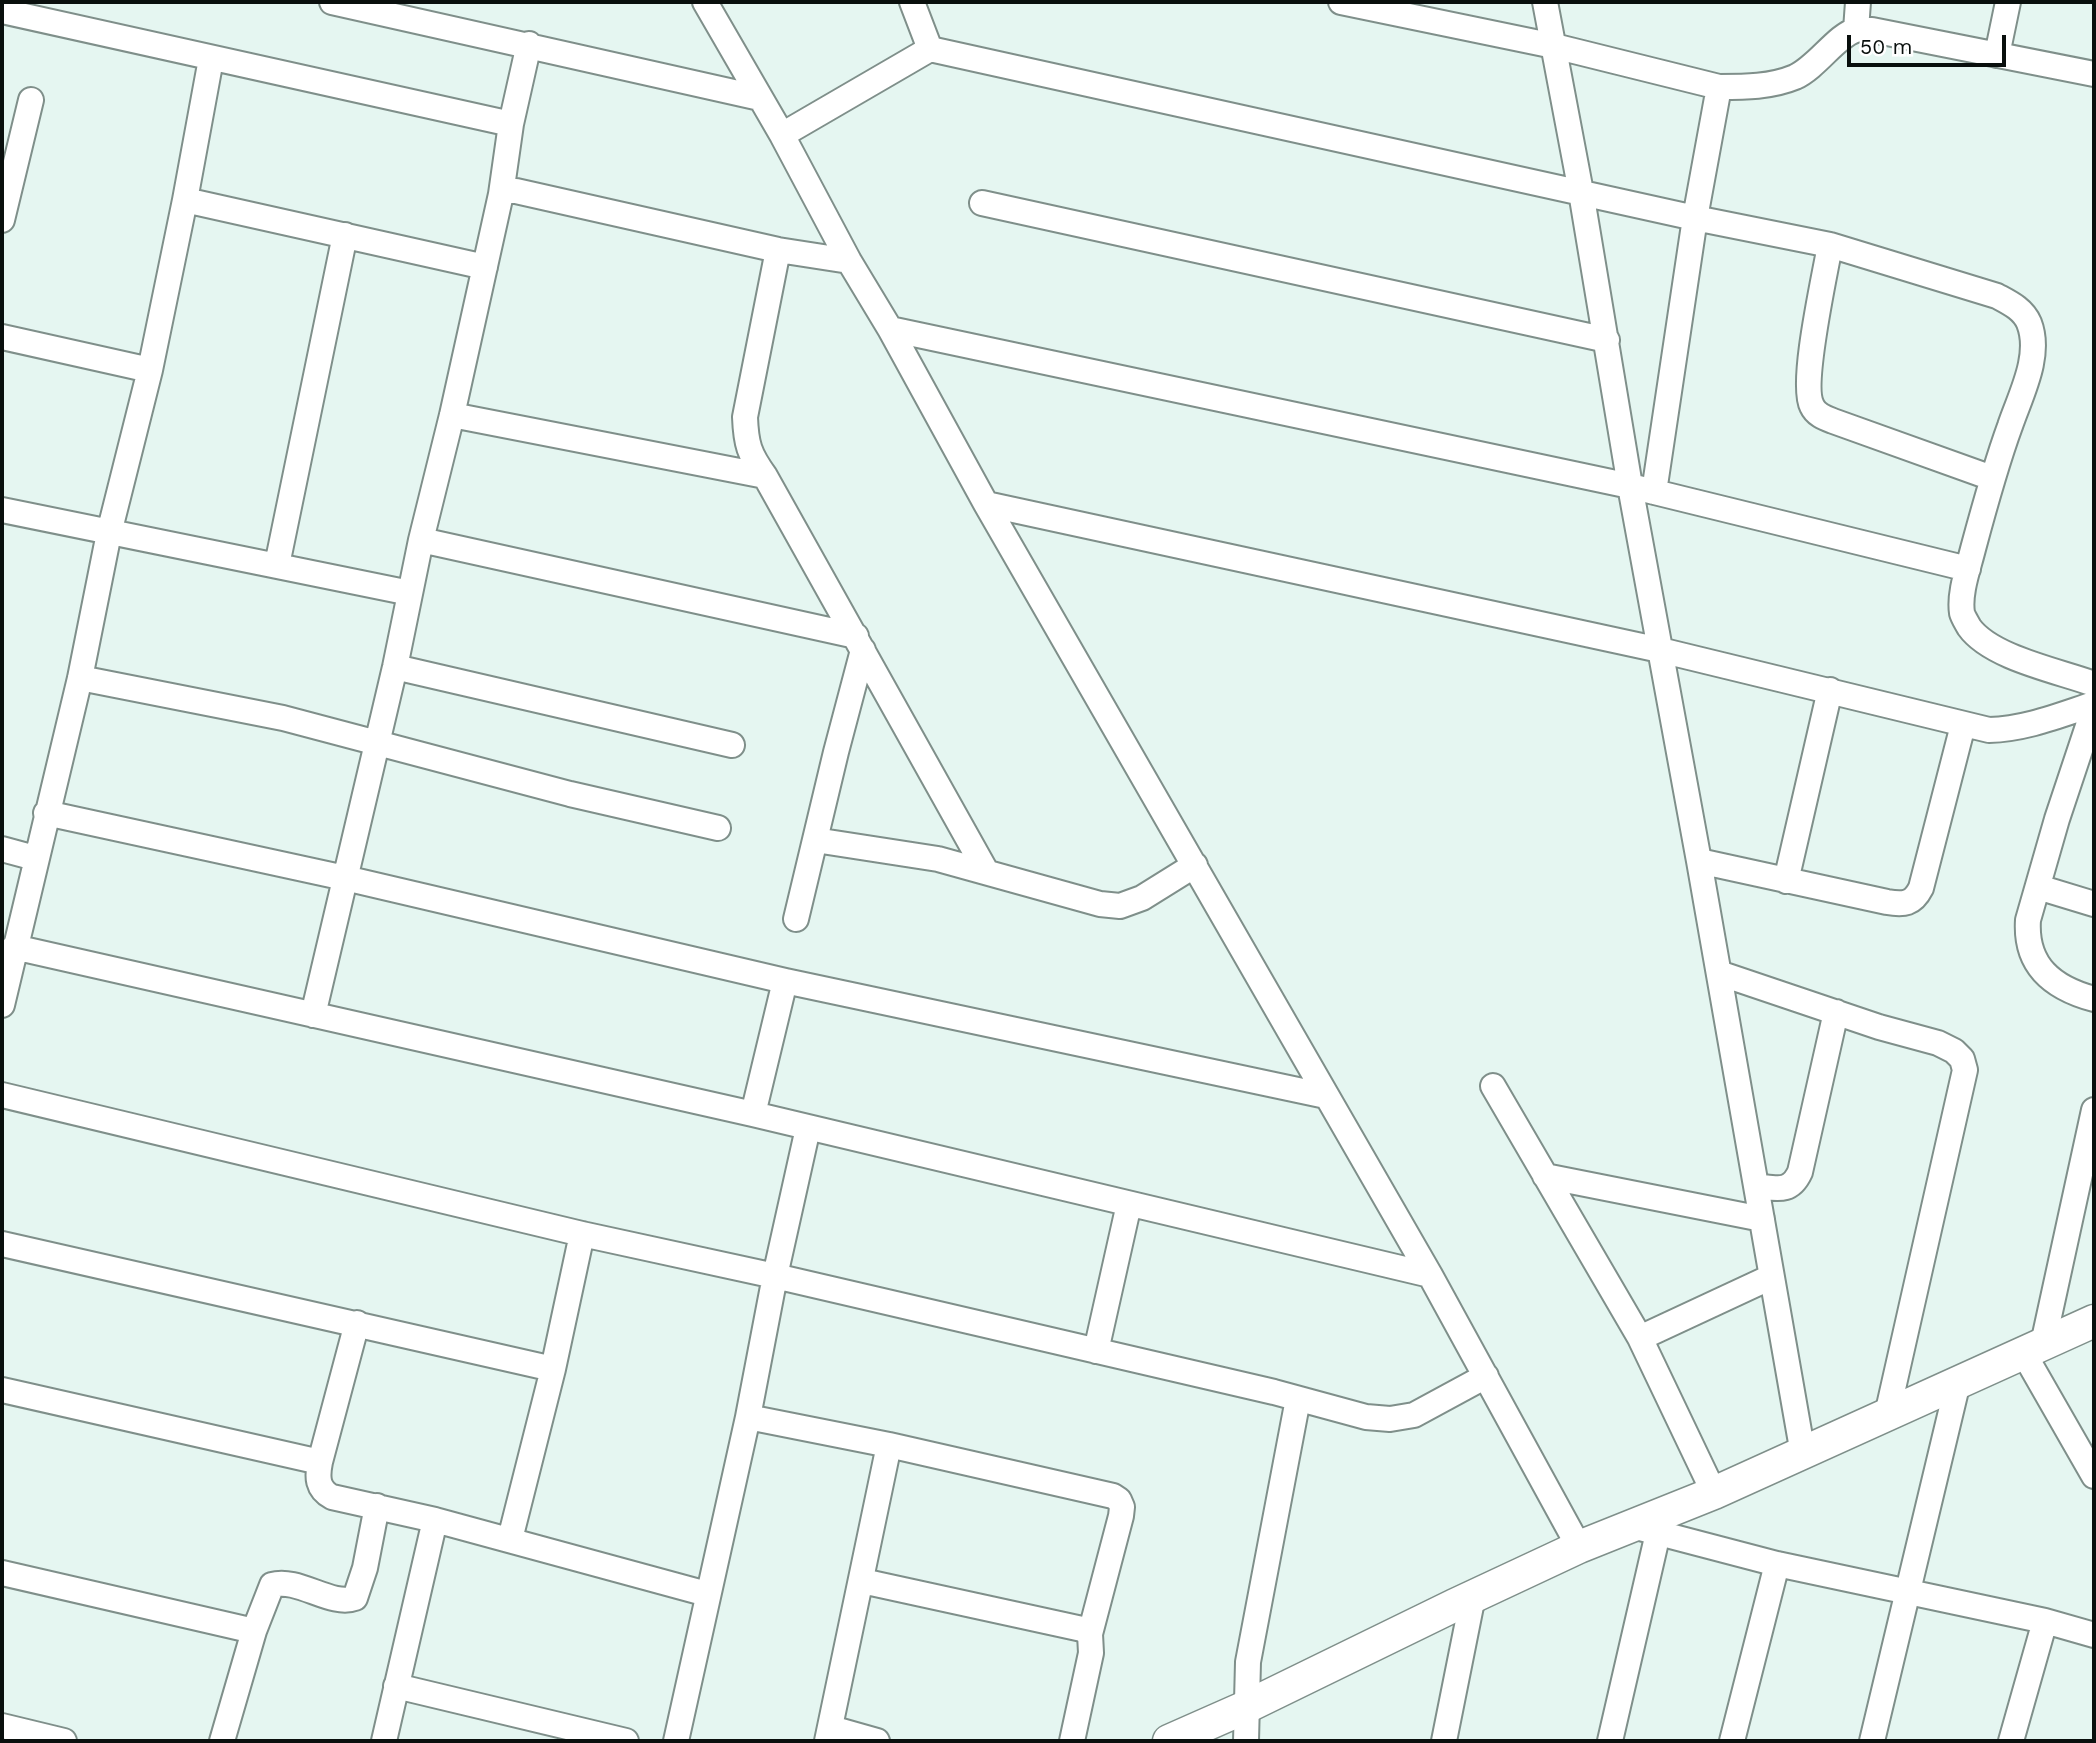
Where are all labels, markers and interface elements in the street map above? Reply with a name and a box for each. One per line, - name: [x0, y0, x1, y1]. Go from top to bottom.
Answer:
- scale bar: [1851, 21, 2010, 65]
- text: 50 m: [1860, 34, 1912, 59]

